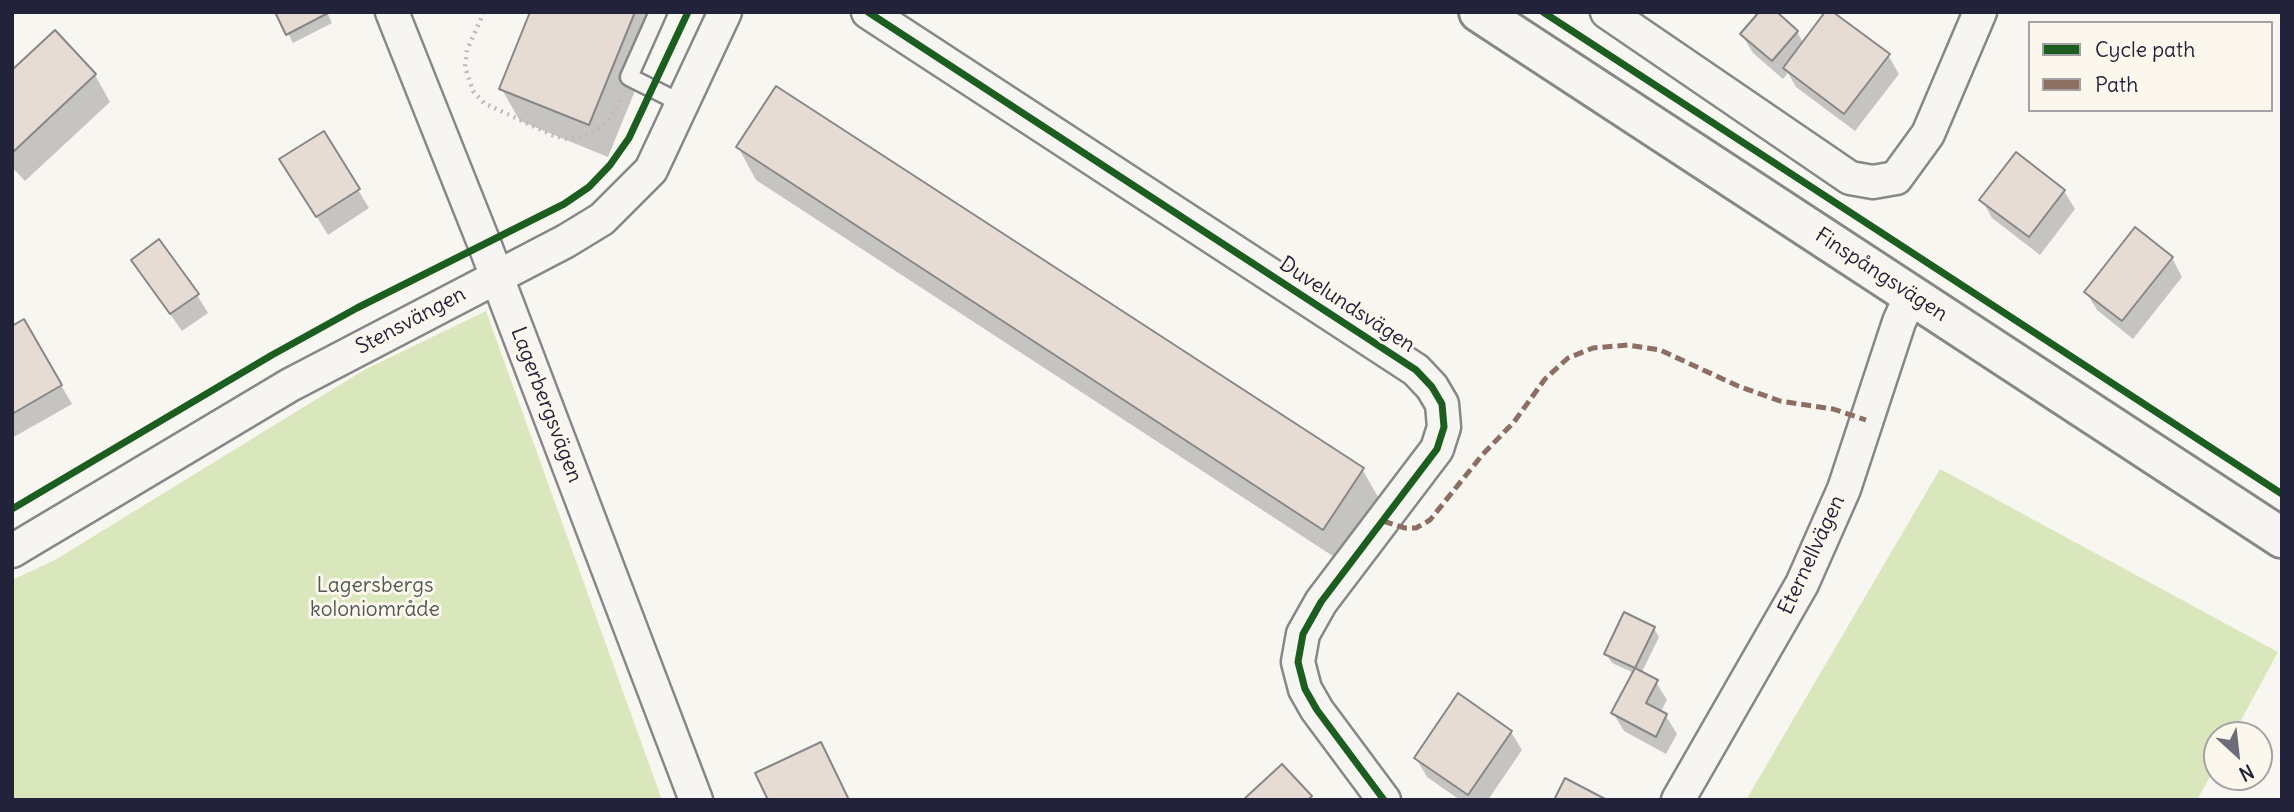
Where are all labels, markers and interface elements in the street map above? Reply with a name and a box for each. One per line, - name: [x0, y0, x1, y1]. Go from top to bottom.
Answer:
- legend: [2028, 21, 2273, 112]
- text: Cycle path: [2095, 36, 2195, 63]
- text: Path: [2095, 71, 2138, 98]
- street label: Finspångsvägen: [1810, 223, 1952, 327]
- street label: Duvelundsvägen: [1274, 252, 1420, 358]
- street label: Stensvängen: [352, 282, 470, 360]
- street label: Lagerbergsvägen: [505, 324, 587, 486]
- street label: Eternellvägen: [1773, 491, 1851, 619]
- park label: Lagersbergs koloniområde: [310, 573, 440, 623]
- north arrow: [2203, 721, 2273, 791]
- text: N: [2235, 759, 2258, 787]

